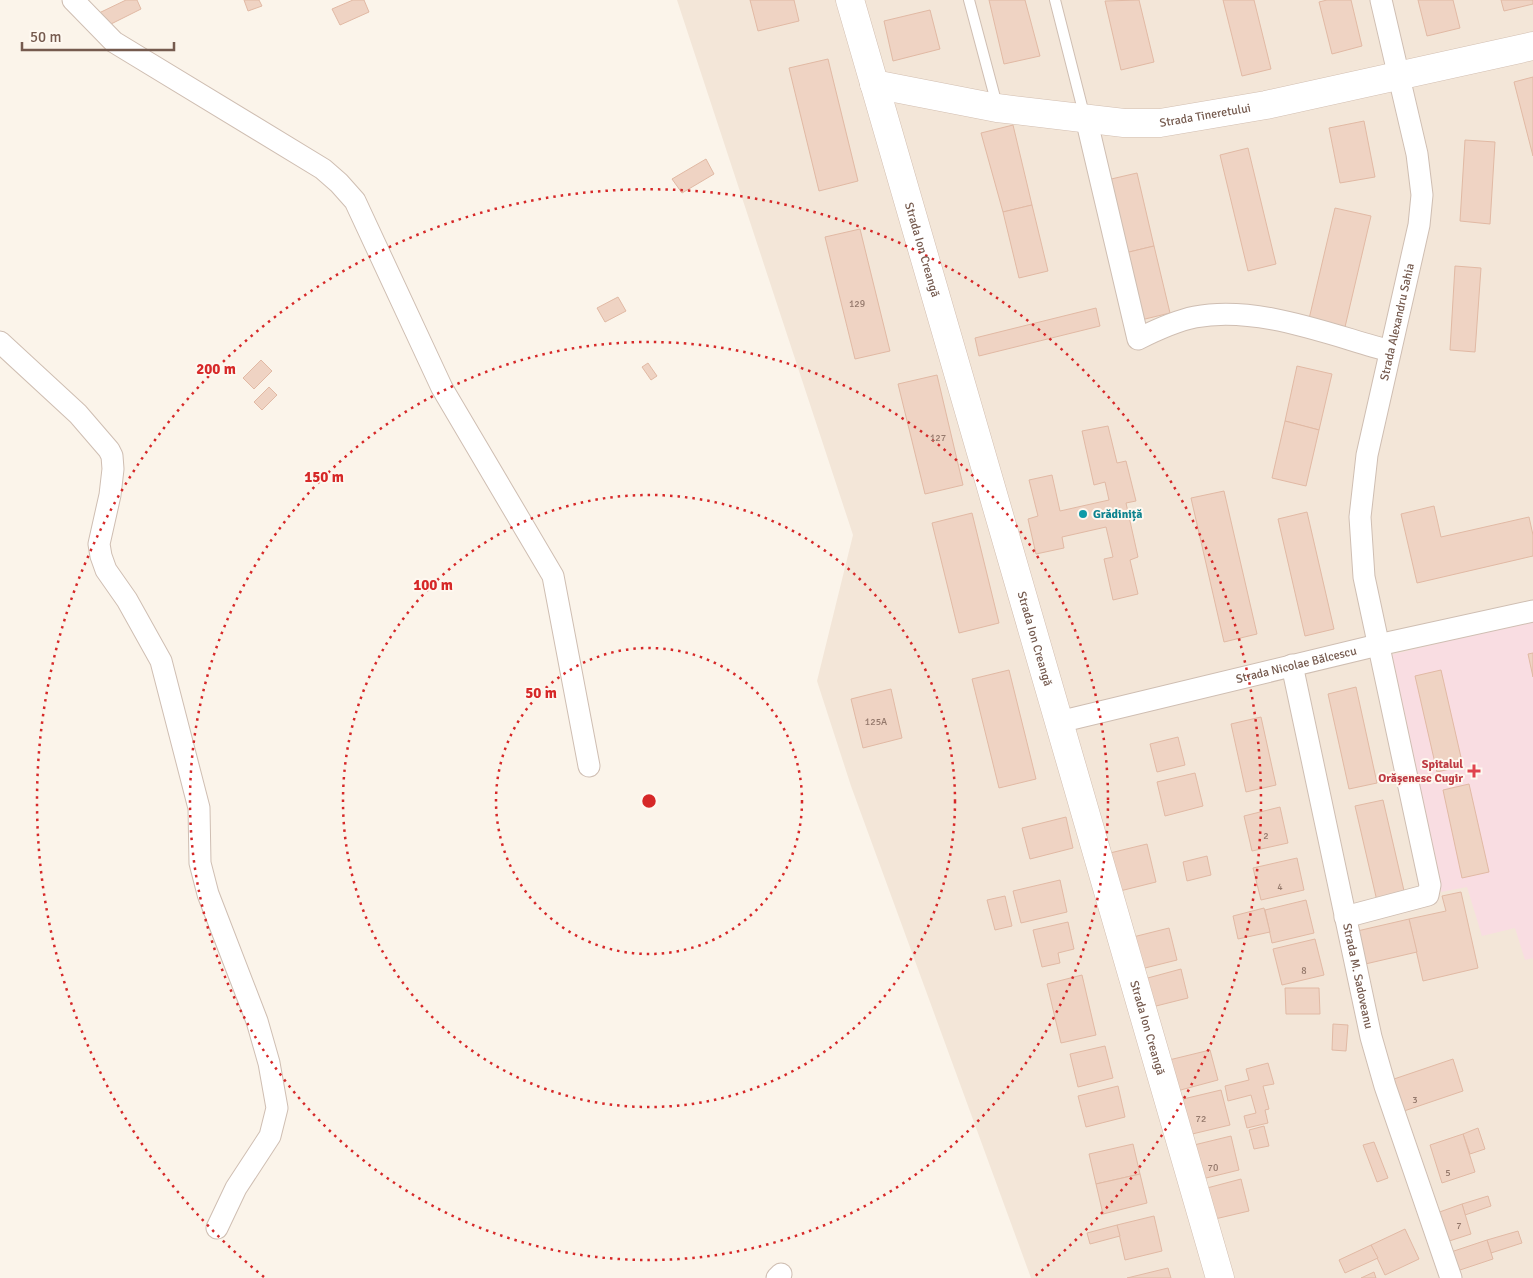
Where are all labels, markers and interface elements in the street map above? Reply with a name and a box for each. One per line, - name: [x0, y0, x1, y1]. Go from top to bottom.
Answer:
- scale bar: [22, 20, 175, 52]
- text: 50 m: [30, 28, 61, 46]
- street label: Strada Tineretului: [1158, 101, 1252, 131]
- street label: Strada Ion Creangă: [901, 201, 943, 299]
- street label: Strada Alexandru Sahia: [1377, 262, 1418, 382]
- house number: 129: [849, 298, 865, 310]
- text: 200 m: [196, 360, 236, 378]
- house number: 127: [930, 432, 946, 444]
- text: 150 m: [304, 468, 344, 486]
- place label: Grădiniță: [1093, 507, 1142, 522]
- marker: Grădiniță: [1077, 508, 1089, 520]
- text: 100 m: [413, 576, 453, 594]
- street label: Strada Ion Creangă: [1014, 590, 1055, 688]
- street label: Strada Nicolae Bălcescu: [1234, 643, 1358, 687]
- text: 50 m: [525, 684, 557, 702]
- house number: 125A: [865, 716, 887, 728]
- place label: Spitalul Orășenesc Cugir: [1378, 757, 1463, 786]
- marker: Spitalul Orășenesc Cugir: [1467, 764, 1481, 778]
- centre of rings: [640, 792, 658, 810]
- house number: 2: [1263, 830, 1269, 842]
- house number: 4: [1277, 881, 1283, 893]
- street label: Strada M. Sadoveanu: [1339, 922, 1376, 1030]
- house number: 8: [1301, 965, 1307, 977]
- street label: Strada Ion Creangă: [1126, 979, 1168, 1077]
- house number: 3: [1412, 1094, 1418, 1106]
- house number: 72: [1196, 1113, 1206, 1125]
- house number: 70: [1208, 1162, 1218, 1174]
- house number: 5: [1445, 1167, 1451, 1179]
- house number: 7: [1456, 1220, 1462, 1232]

